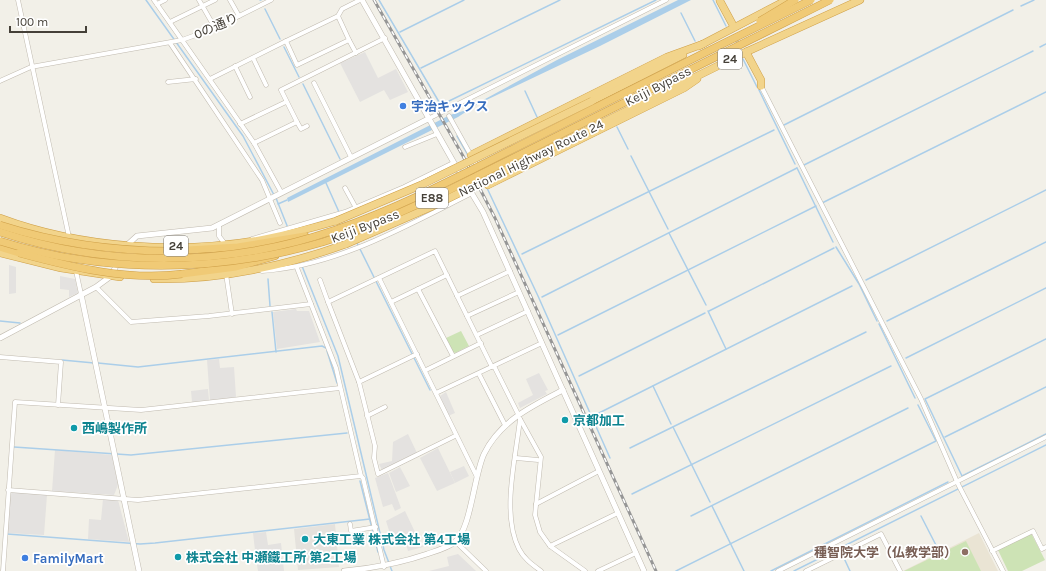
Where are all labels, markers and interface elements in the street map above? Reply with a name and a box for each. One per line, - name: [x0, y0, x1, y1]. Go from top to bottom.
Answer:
- scale bar: [10, 8, 86, 34]
- street label: 0の通り: [192, 10, 240, 42]
- text: 100 m: [16, 15, 48, 29]
- road number: 24: [718, 49, 742, 69]
- street label: Keiji Bypass: [622, 63, 694, 109]
- place label: 宇治キックス: [411, 99, 489, 114]
- marker: 宇治キックス: [398, 101, 408, 111]
- street label: National Highway Route 24: [456, 116, 606, 200]
- road number: E88: [416, 188, 448, 208]
- street label: Keiji Bypass: [329, 206, 401, 246]
- road number: 24: [164, 236, 188, 256]
- place label: 京都加工: [573, 413, 625, 428]
- marker: 京都加工: [560, 415, 570, 425]
- place label: 西嶋製作所: [82, 421, 147, 436]
- marker: 西嶋製作所: [69, 423, 79, 433]
- place label: 大東工業 株式会社 第4工場: [313, 532, 470, 547]
- marker: 大東工業 株式会社 第4工場: [300, 534, 310, 544]
- place label: 種智院大学（仏教学部）: [814, 545, 957, 560]
- marker: 種智院大学（仏教学部）: [960, 547, 970, 557]
- place label: 株式会社 中瀬鐵工所 第2工場: [186, 550, 356, 565]
- place label: FamilyMart: [33, 551, 104, 566]
- marker: 株式会社 中瀬鐵工所 第2工場: [173, 552, 183, 562]
- marker: FamilyMart: [20, 553, 30, 563]

